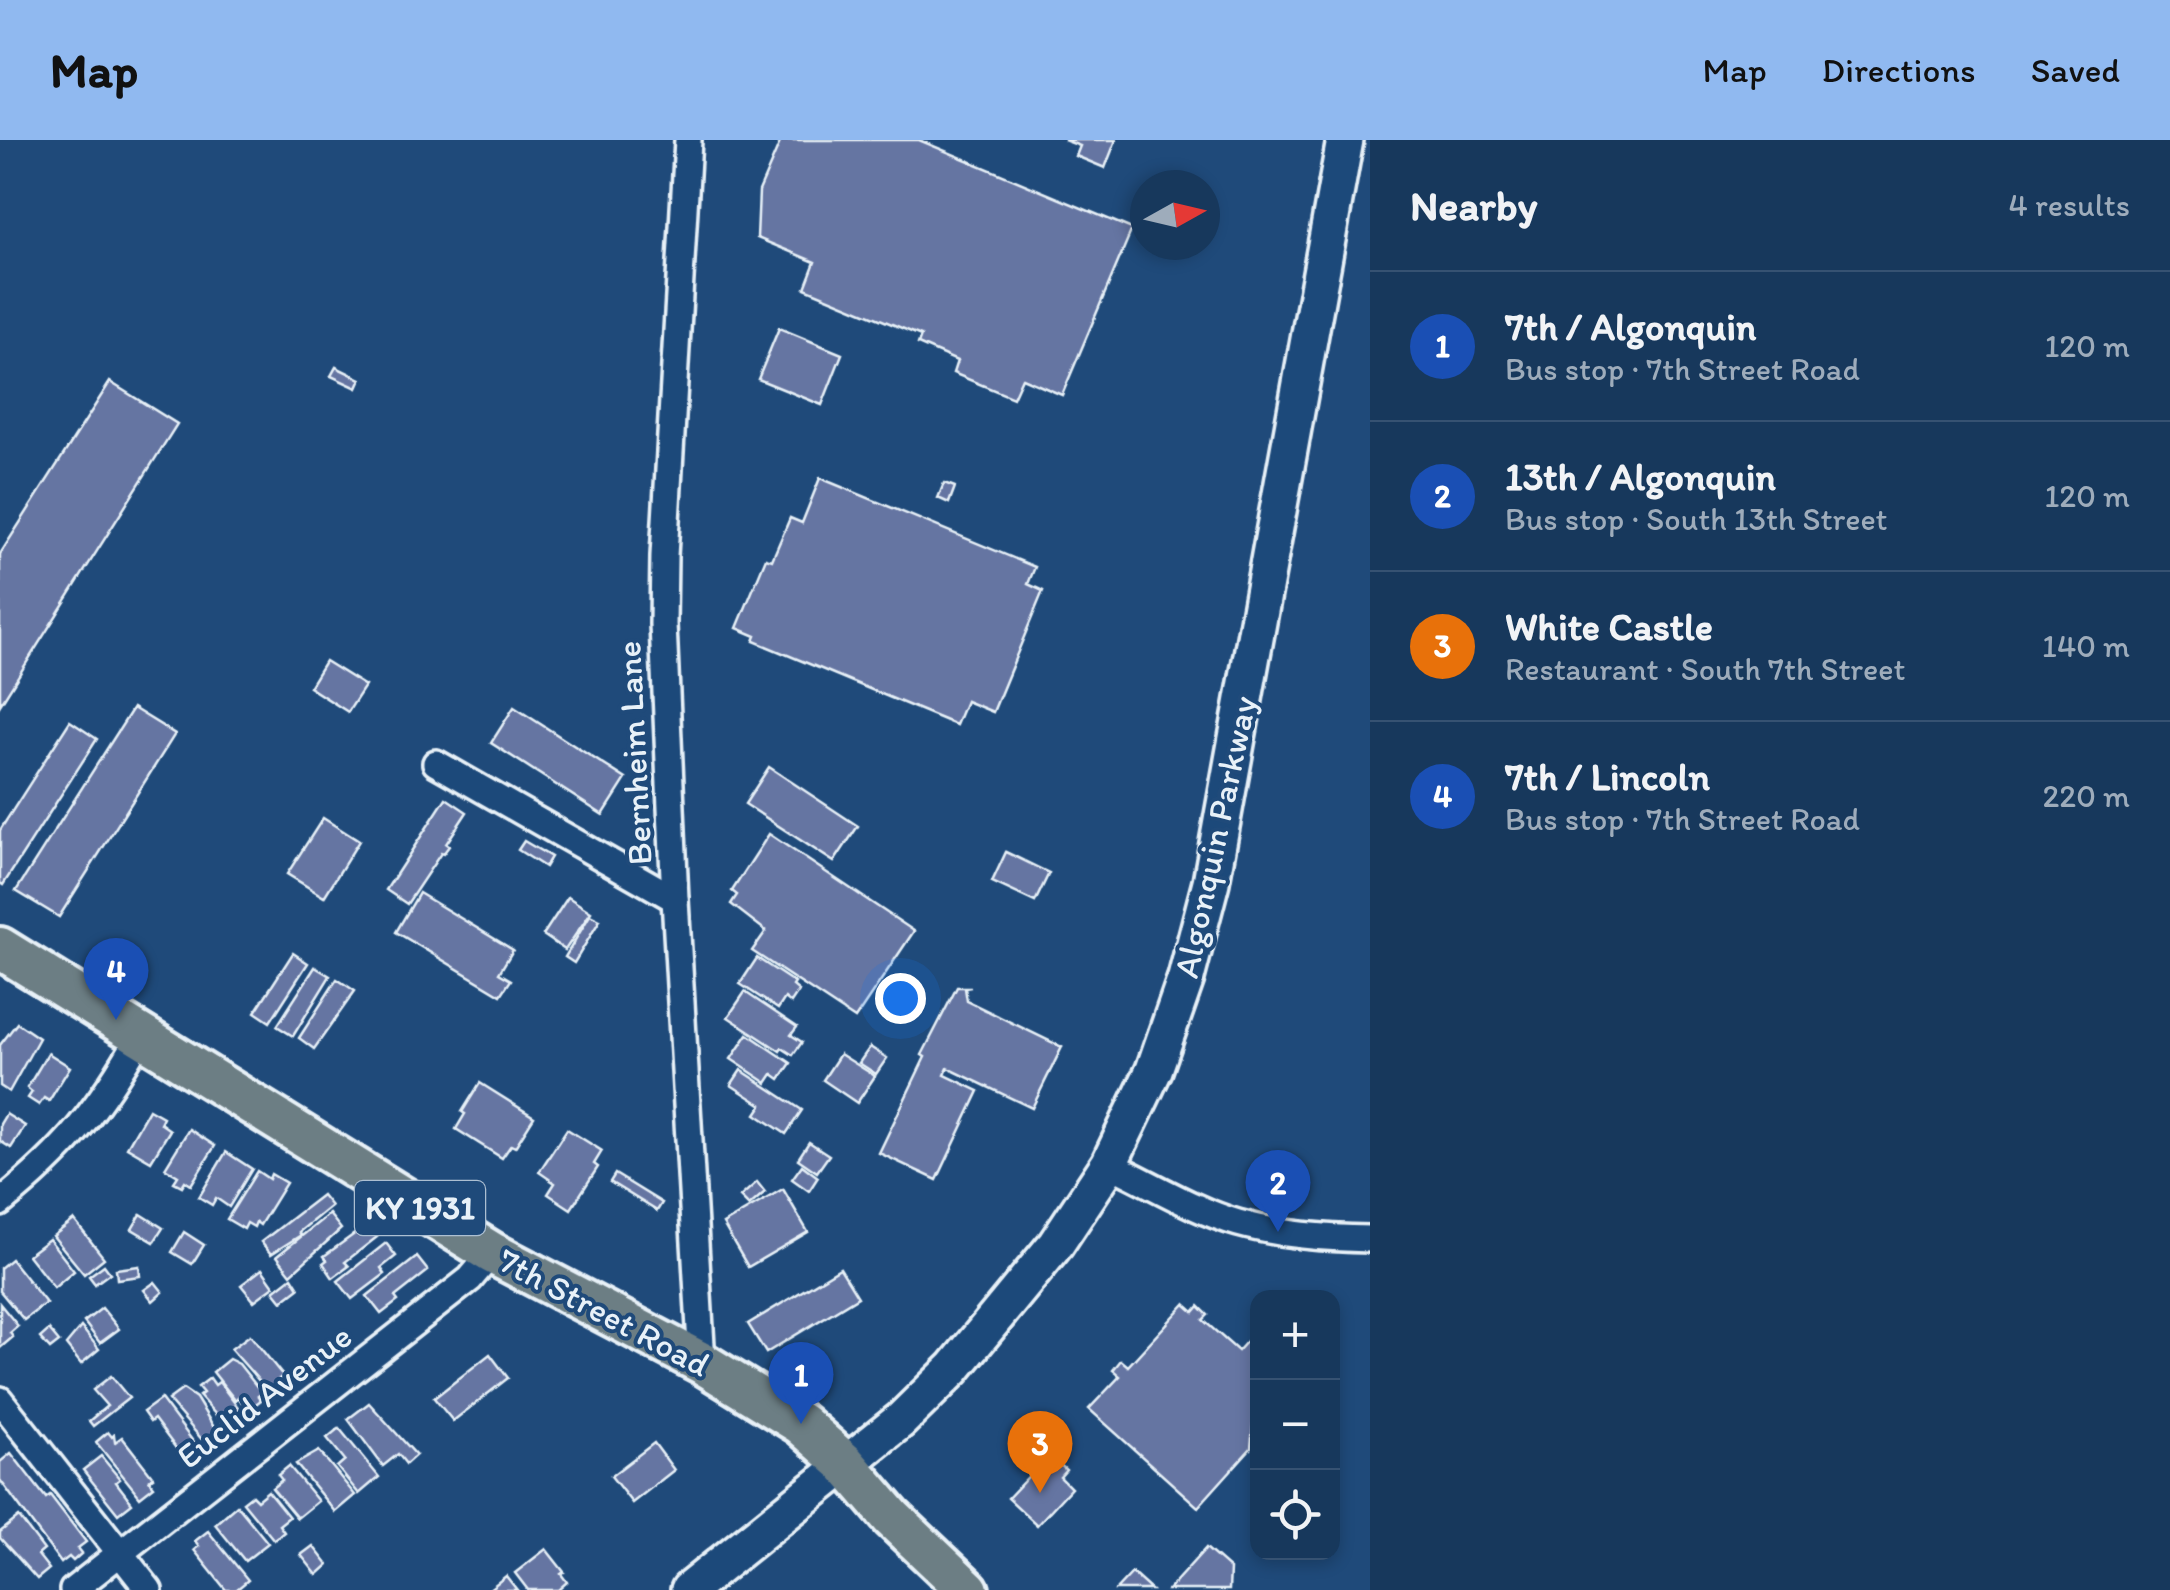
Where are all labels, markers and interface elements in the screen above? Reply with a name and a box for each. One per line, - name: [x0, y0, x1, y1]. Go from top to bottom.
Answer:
- text: Map: [50, 41, 138, 99]
- text: Map: [1703, 49, 1767, 91]
- text: Directions: [1822, 49, 1976, 91]
- text: Saved: [2031, 49, 2120, 91]
- north arrow: [1130, 170, 1220, 260]
- text: Nearby: [1410, 180, 1537, 231]
- text: 4 results: [2009, 186, 2130, 224]
- text: 7th / Algonquin: [1505, 304, 1756, 350]
- text: 1: [1435, 327, 1450, 365]
- text: 120 m: [2044, 327, 2130, 365]
- text: Bus stop · 7th Street Road: [1505, 350, 1860, 388]
- text: 13th / Algonquin: [1505, 454, 1776, 500]
- text: 2: [1434, 477, 1451, 515]
- text: 120 m: [2044, 477, 2130, 515]
- text: Bus stop · South 13th Street: [1505, 500, 1888, 538]
- text: White Castle: [1505, 604, 1713, 650]
- text: 3: [1434, 627, 1451, 665]
- text: 140 m: [2042, 627, 2130, 665]
- street label: Bernheim Lane: [607, 640, 661, 866]
- text: Restaurant · South 7th Street: [1505, 650, 1906, 688]
- street label: Algonquin Parkway: [1165, 692, 1265, 982]
- text: 7th / Lincoln: [1505, 754, 1710, 800]
- text: 4: [1433, 777, 1452, 815]
- text: 220 m: [2043, 777, 2130, 815]
- text: Bus stop · 7th Street Road: [1505, 800, 1860, 838]
- pin: 4: [84, 938, 148, 1020]
- your location: [875, 973, 926, 1024]
- pin: 2: [1246, 1150, 1310, 1232]
- road number: KY 1931: [355, 1181, 485, 1235]
- street label: 7th Street Road: [491, 1239, 717, 1385]
- map controls: [1250, 1290, 1340, 1560]
- button: +: [1250, 1290, 1340, 1380]
- street label: Euclid Avenue: [168, 1315, 360, 1477]
- pin: 1: [768, 1342, 834, 1424]
- button: −: [1250, 1380, 1340, 1470]
- pin: 3: [1008, 1410, 1072, 1493]
- button: locate: [1250, 1470, 1340, 1560]

